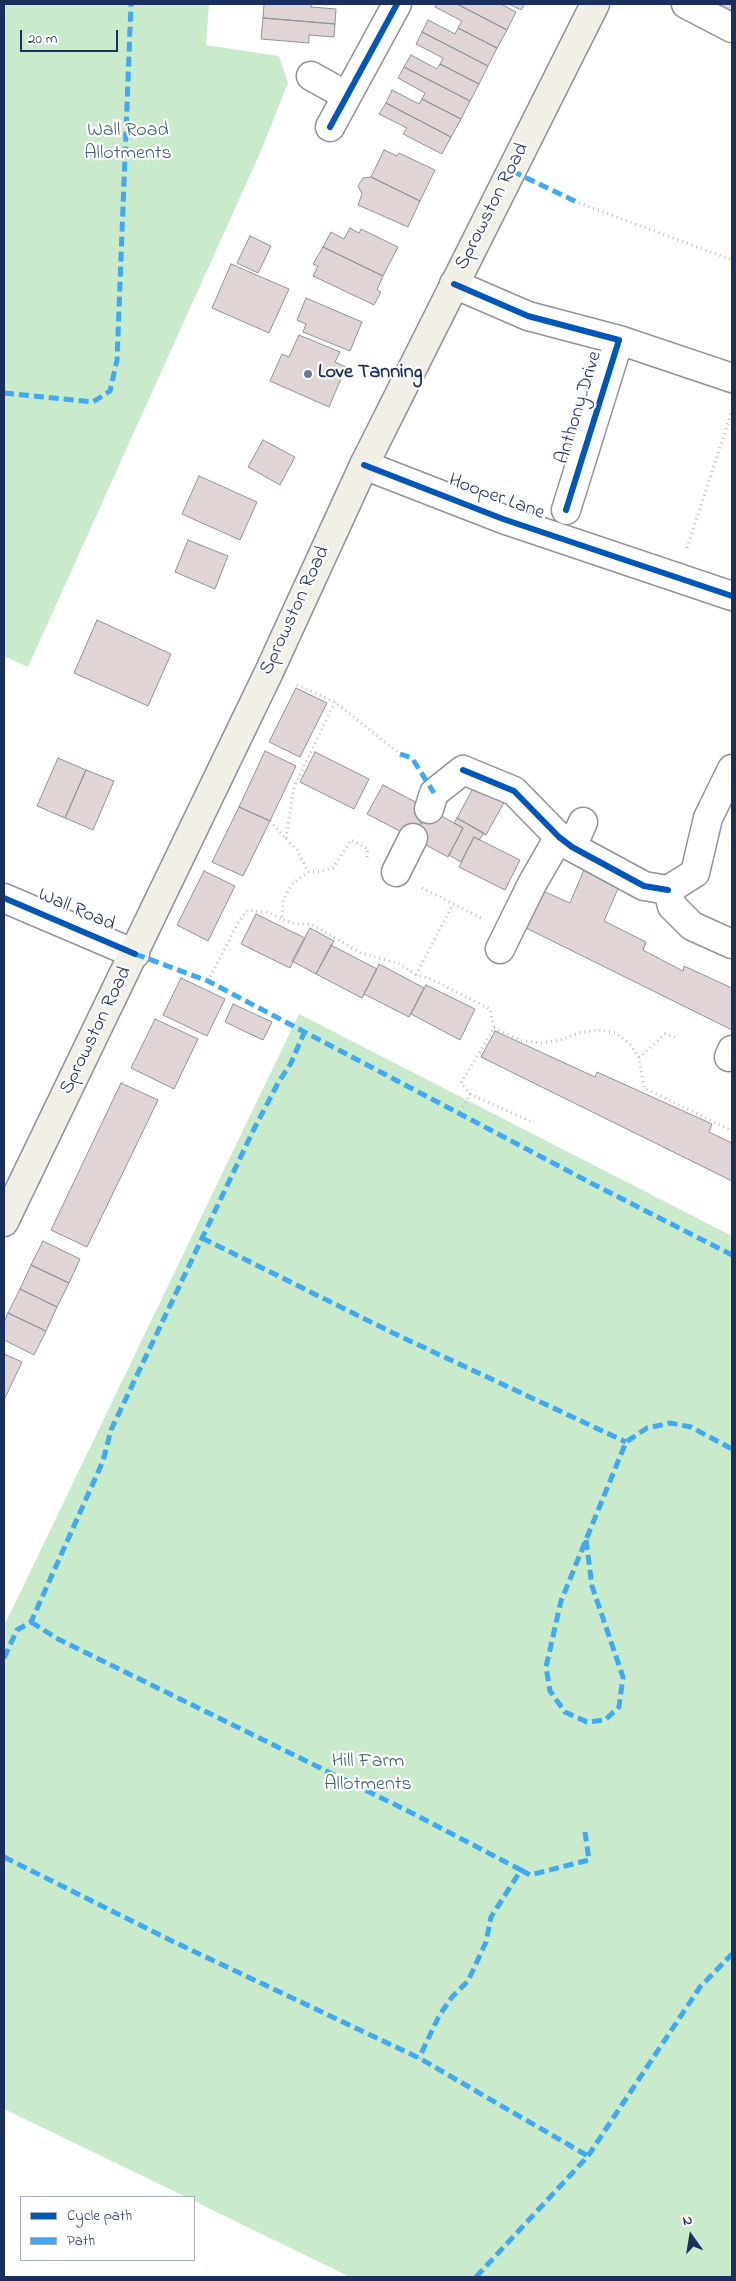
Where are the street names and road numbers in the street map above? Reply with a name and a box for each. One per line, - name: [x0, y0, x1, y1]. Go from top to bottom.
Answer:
- street label: Sprowston Road: [451, 140, 535, 274]
- street label: Anthony Drive: [551, 349, 609, 467]
- street label: Hooper Lane: [445, 470, 547, 526]
- street label: Sprowston Road: [256, 543, 336, 679]
- street label: Wall Road: [34, 884, 118, 938]
- street label: Sprowston Road: [56, 963, 138, 1099]

